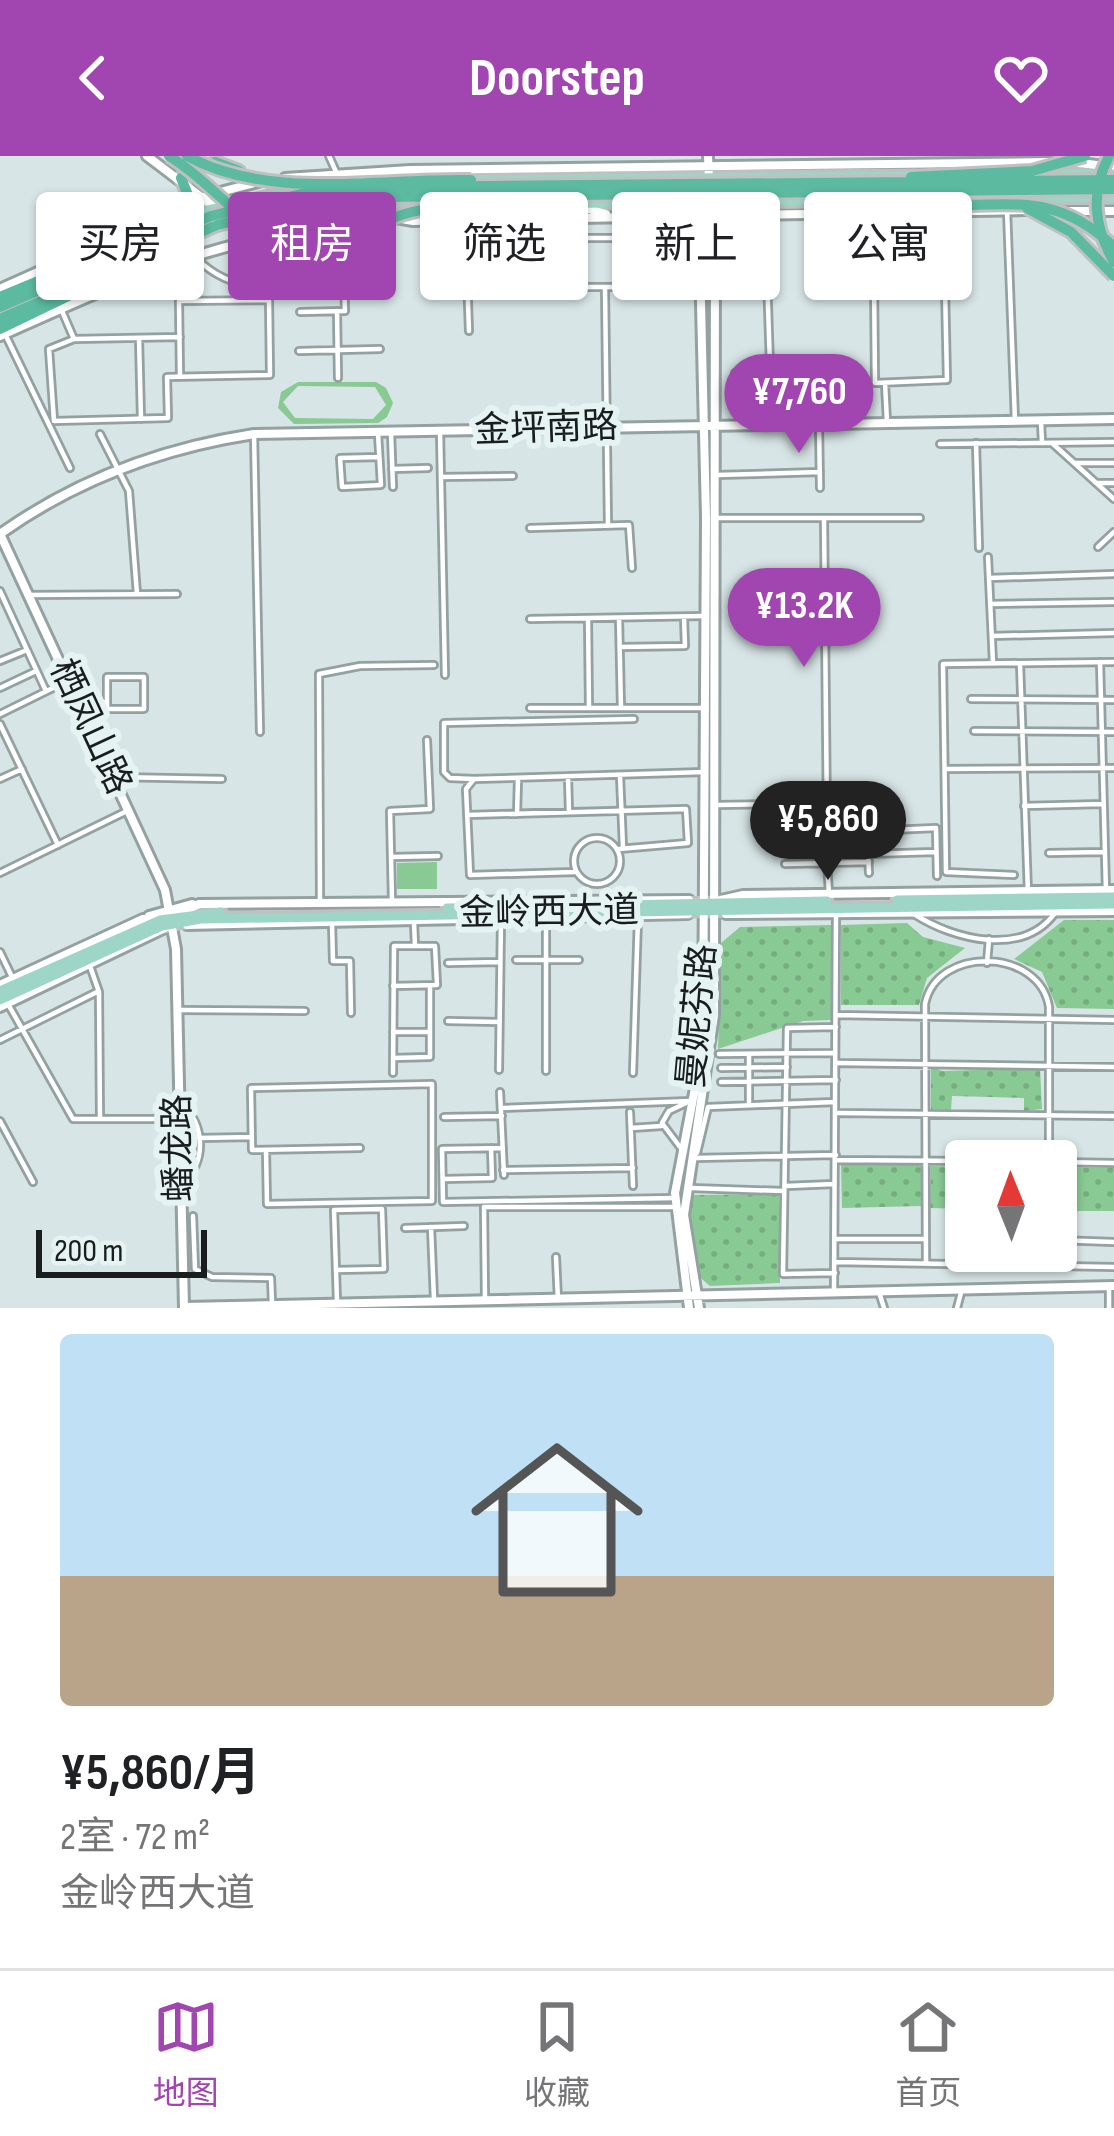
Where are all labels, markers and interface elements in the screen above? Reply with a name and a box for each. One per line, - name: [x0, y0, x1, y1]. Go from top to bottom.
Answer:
- icon: back: [60, 45, 126, 111]
- icon: heart: [988, 45, 1054, 111]
- text: Doorstep: [469, 46, 645, 111]
- chip: 买房: [36, 192, 204, 300]
- chip: 租房: [228, 192, 396, 300]
- chip: 筛选: [420, 192, 588, 300]
- chip: 新上: [612, 192, 780, 300]
- chip: 公寓: [804, 192, 972, 300]
- pin: ¥7,760: [701, 354, 897, 456]
- text: ¥7,760: [751, 369, 847, 416]
- street label: 金坪南路: [473, 405, 619, 453]
- pin: ¥13.2K: [706, 568, 902, 670]
- text: ¥13.2K: [755, 583, 853, 630]
- street label: 栖凤山路: [40, 653, 140, 801]
- pin: ¥5,860: [730, 781, 926, 883]
- text: ¥5,860: [777, 796, 879, 843]
- street label: 金岭西大道: [459, 890, 639, 936]
- street label: 曼妮芬路: [670, 942, 726, 1090]
- street label: 蟠龙路: [157, 1094, 201, 1202]
- north arrow: [945, 1140, 1077, 1272]
- map controls: [945, 1140, 1077, 1272]
- scale bar: [36, 1224, 207, 1277]
- text: 200 m: [54, 1231, 123, 1271]
- icon: home: [449, 1412, 665, 1628]
- text: ¥5,860/月: [60, 1743, 261, 1804]
- text: 2室 · 72 m²: [60, 1814, 210, 1861]
- text: 金岭西大道: [60, 1871, 255, 1918]
- tab: 地图: [153, 1994, 219, 2114]
- tab: 收藏: [524, 1994, 590, 2114]
- tab: 首页: [895, 1994, 961, 2114]

